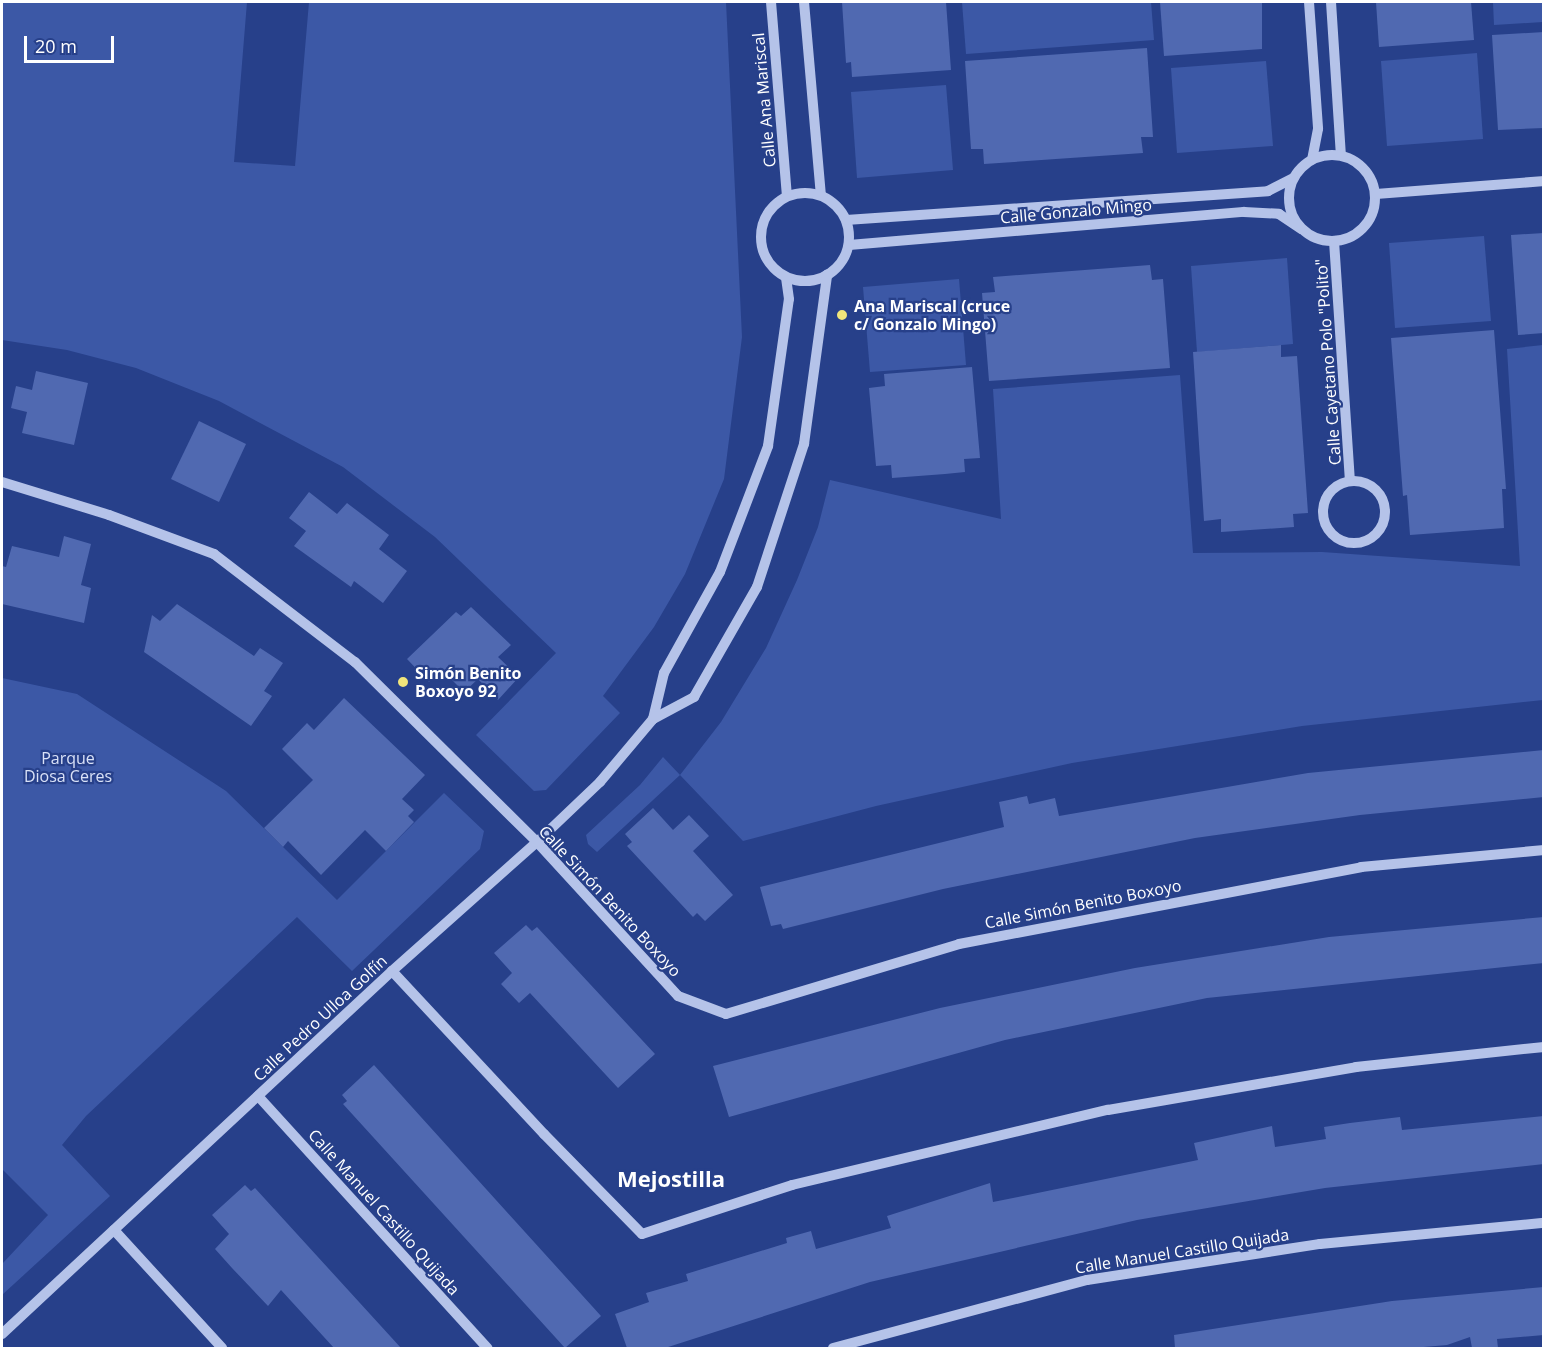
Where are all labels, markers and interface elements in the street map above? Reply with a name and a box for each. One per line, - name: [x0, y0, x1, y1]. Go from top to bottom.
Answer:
- scale bar: [27, 24, 117, 62]
- street label: Calle Ana Mariscal: [749, 32, 779, 168]
- text: 20 m: [35, 34, 77, 58]
- street label: Calle Gonzalo Mingo: [999, 195, 1153, 227]
- street label: Calle Cayetano Polo "Polito": [1311, 258, 1345, 466]
- place label: Ana Mariscal (cruce c/ Gonzalo Mingo): [854, 296, 1010, 334]
- marker: Ana Mariscal (cruce c/ Gonzalo Mingo): [835, 308, 849, 322]
- place label: Simón Benito Boxoyo 92: [415, 663, 521, 701]
- marker: Simón Benito Boxoyo 92: [396, 675, 410, 689]
- park label: Parque Diosa Ceres: [24, 748, 112, 786]
- street label: Calle Simón Benito Boxoyo: [535, 821, 685, 981]
- street label: Calle Simón Benito Boxoyo: [983, 876, 1183, 932]
- street label: Calle Pedro Ulloa Golfín: [249, 951, 391, 1085]
- street label: Calle Manuel Castillo Quijada: [304, 1125, 464, 1299]
- district label: Mejostilla: [617, 1166, 725, 1192]
- street label: Calle Manuel Castillo Quijada: [1074, 1225, 1290, 1277]

